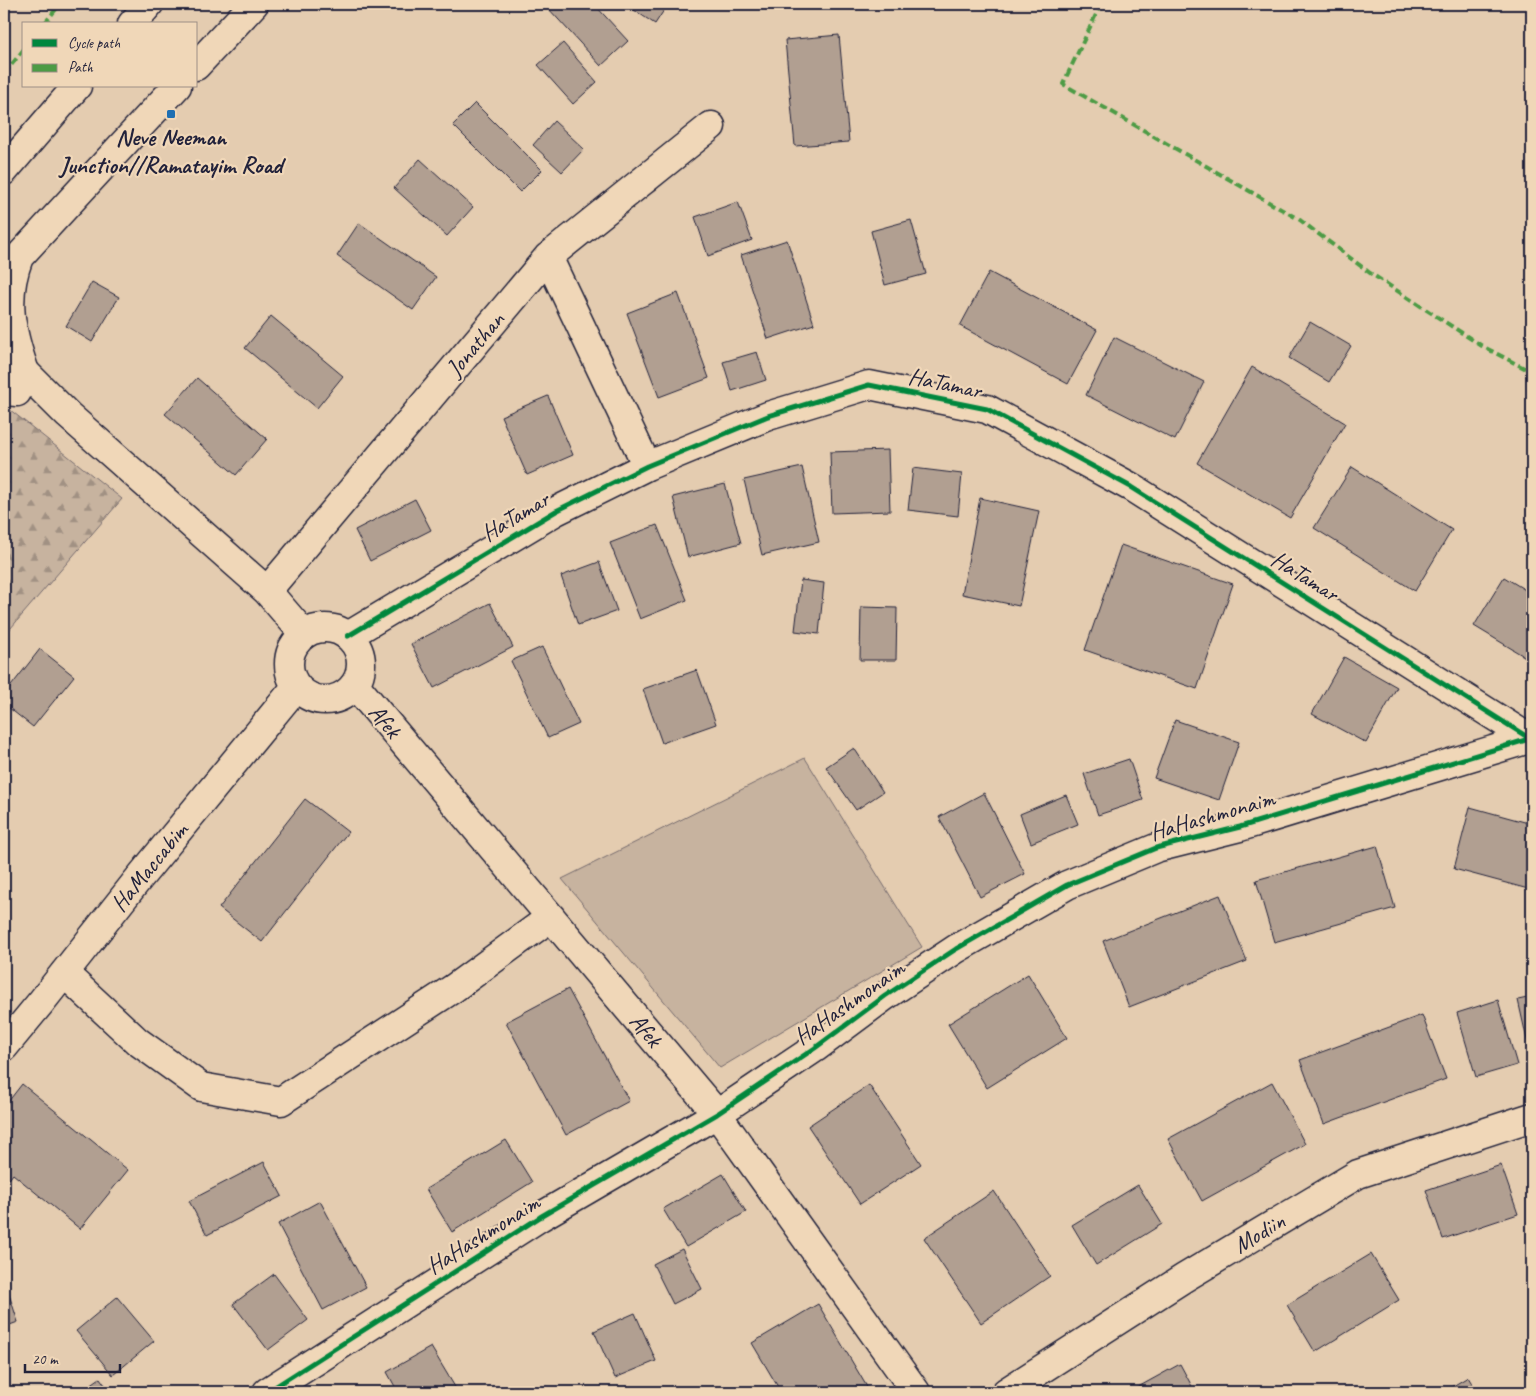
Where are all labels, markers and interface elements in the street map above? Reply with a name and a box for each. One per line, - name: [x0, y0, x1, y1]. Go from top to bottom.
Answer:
- legend: [22, 22, 198, 88]
- text: Cycle path: [68, 34, 120, 53]
- text: Path: [68, 58, 94, 77]
- marker: Neve Neeman Junction//Ramatayim Road: [165, 108, 177, 120]
- place label: Neve Neeman Junction//Ramatayim Road: [58, 122, 287, 180]
- street label: Jonathan: [439, 305, 512, 383]
- street label: HaTamar: [906, 361, 987, 406]
- street label: HaTamar: [476, 483, 556, 548]
- street label: HaTamar: [1266, 544, 1346, 610]
- street label: Afek: [362, 698, 409, 746]
- street label: HaHashmonaim: [1146, 782, 1279, 847]
- street label: HaMaccabim: [104, 814, 196, 918]
- street label: HaHashmonaim: [788, 952, 911, 1051]
- street label: Afek: [623, 1007, 670, 1055]
- street label: HaHashmonaim: [421, 1187, 547, 1281]
- street label: Modiin: [1228, 1206, 1290, 1260]
- scale bar: [25, 1341, 120, 1373]
- text: 20 m: [32, 1350, 59, 1369]

